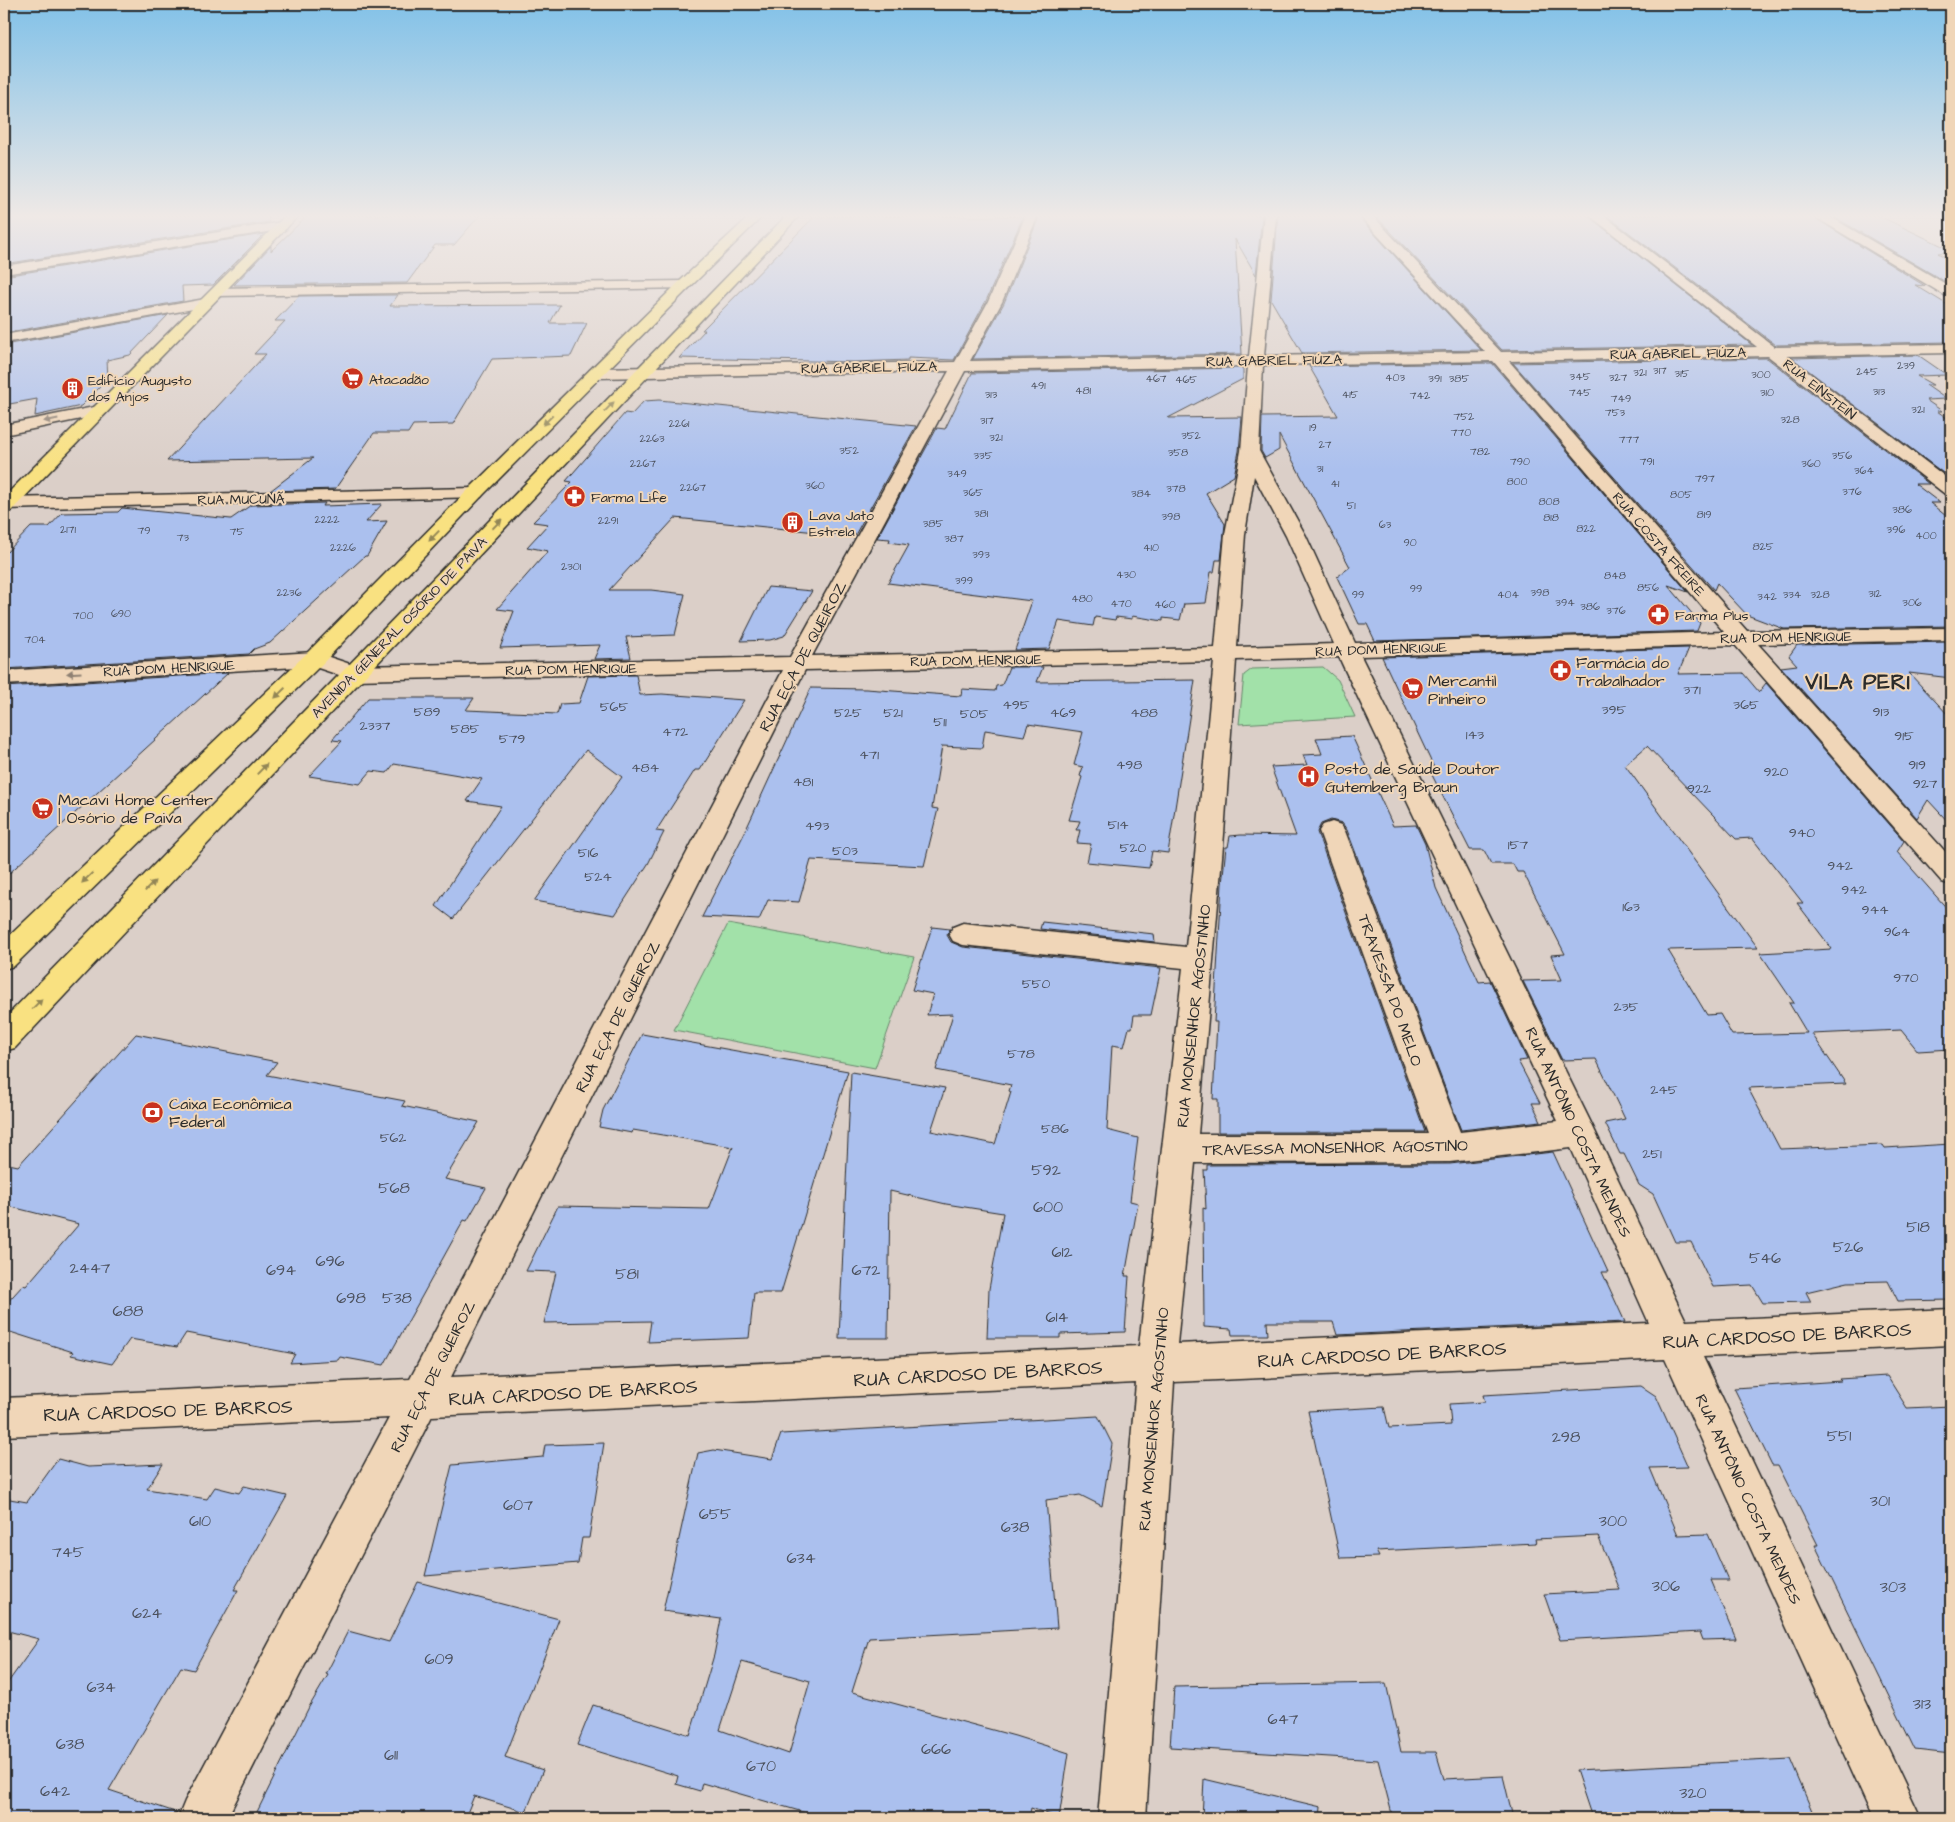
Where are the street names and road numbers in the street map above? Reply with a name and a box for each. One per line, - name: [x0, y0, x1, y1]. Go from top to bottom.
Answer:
- street label: RUA GABRIEL FIÚZA: [1610, 343, 1746, 365]
- street label: RUA GABRIEL FIÚZA: [1206, 350, 1342, 372]
- street label: RUA EINSTEIN: [1778, 355, 1861, 425]
- street label: RUA GABRIEL FIÚZA: [801, 357, 937, 379]
- street label: RUA COSTA FREIRE: [1607, 488, 1710, 602]
- street label: RUA MUCUNÃ: [197, 489, 285, 511]
- street label: AVENIDA GENERAL OSÓRIO DE PAIVA: [307, 532, 492, 723]
- street label: RUA EÇA DE QUEIROZ: [754, 577, 852, 736]
- street label: RUA DOM HENRIQUE: [1720, 627, 1853, 649]
- street label: RUA DOM HENRIQUE: [1315, 638, 1448, 662]
- street label: RUA DOM HENRIQUE: [910, 650, 1043, 672]
- street label: RUA DOM HENRIQUE: [103, 656, 236, 682]
- street label: RUA DOM HENRIQUE: [505, 659, 638, 681]
- street label: RUA MONSENHOR AGOSTINHO: [1171, 903, 1217, 1129]
- street label: TRAVESSA DO MELO: [1352, 911, 1428, 1070]
- street label: RUA EÇA DE QUEIROZ: [570, 936, 666, 1096]
- street label: RUA ANTÔNIO COSTA MENDES: [1520, 1024, 1637, 1241]
- street label: TRAVESSA MONSENHOR AGOSTINO: [1202, 1135, 1468, 1161]
- street label: RUA EÇA DE QUEIROZ: [385, 1296, 481, 1456]
- street label: RUA MONSENHOR AGOSTINHO: [1133, 1306, 1175, 1532]
- street label: RUA CARDOSO DE BARROS: [1662, 1316, 1912, 1357]
- street label: RUA CARDOSO DE BARROS: [1257, 1335, 1507, 1376]
- street label: RUA CARDOSO DE BARROS: [853, 1354, 1103, 1395]
- street label: RUA CARDOSO DE BARROS: [448, 1373, 698, 1414]
- street label: RUA ANTÔNIO COSTA MENDES: [1690, 1391, 1807, 1608]
- street label: RUA CARDOSO DE BARROS: [43, 1394, 293, 1429]

